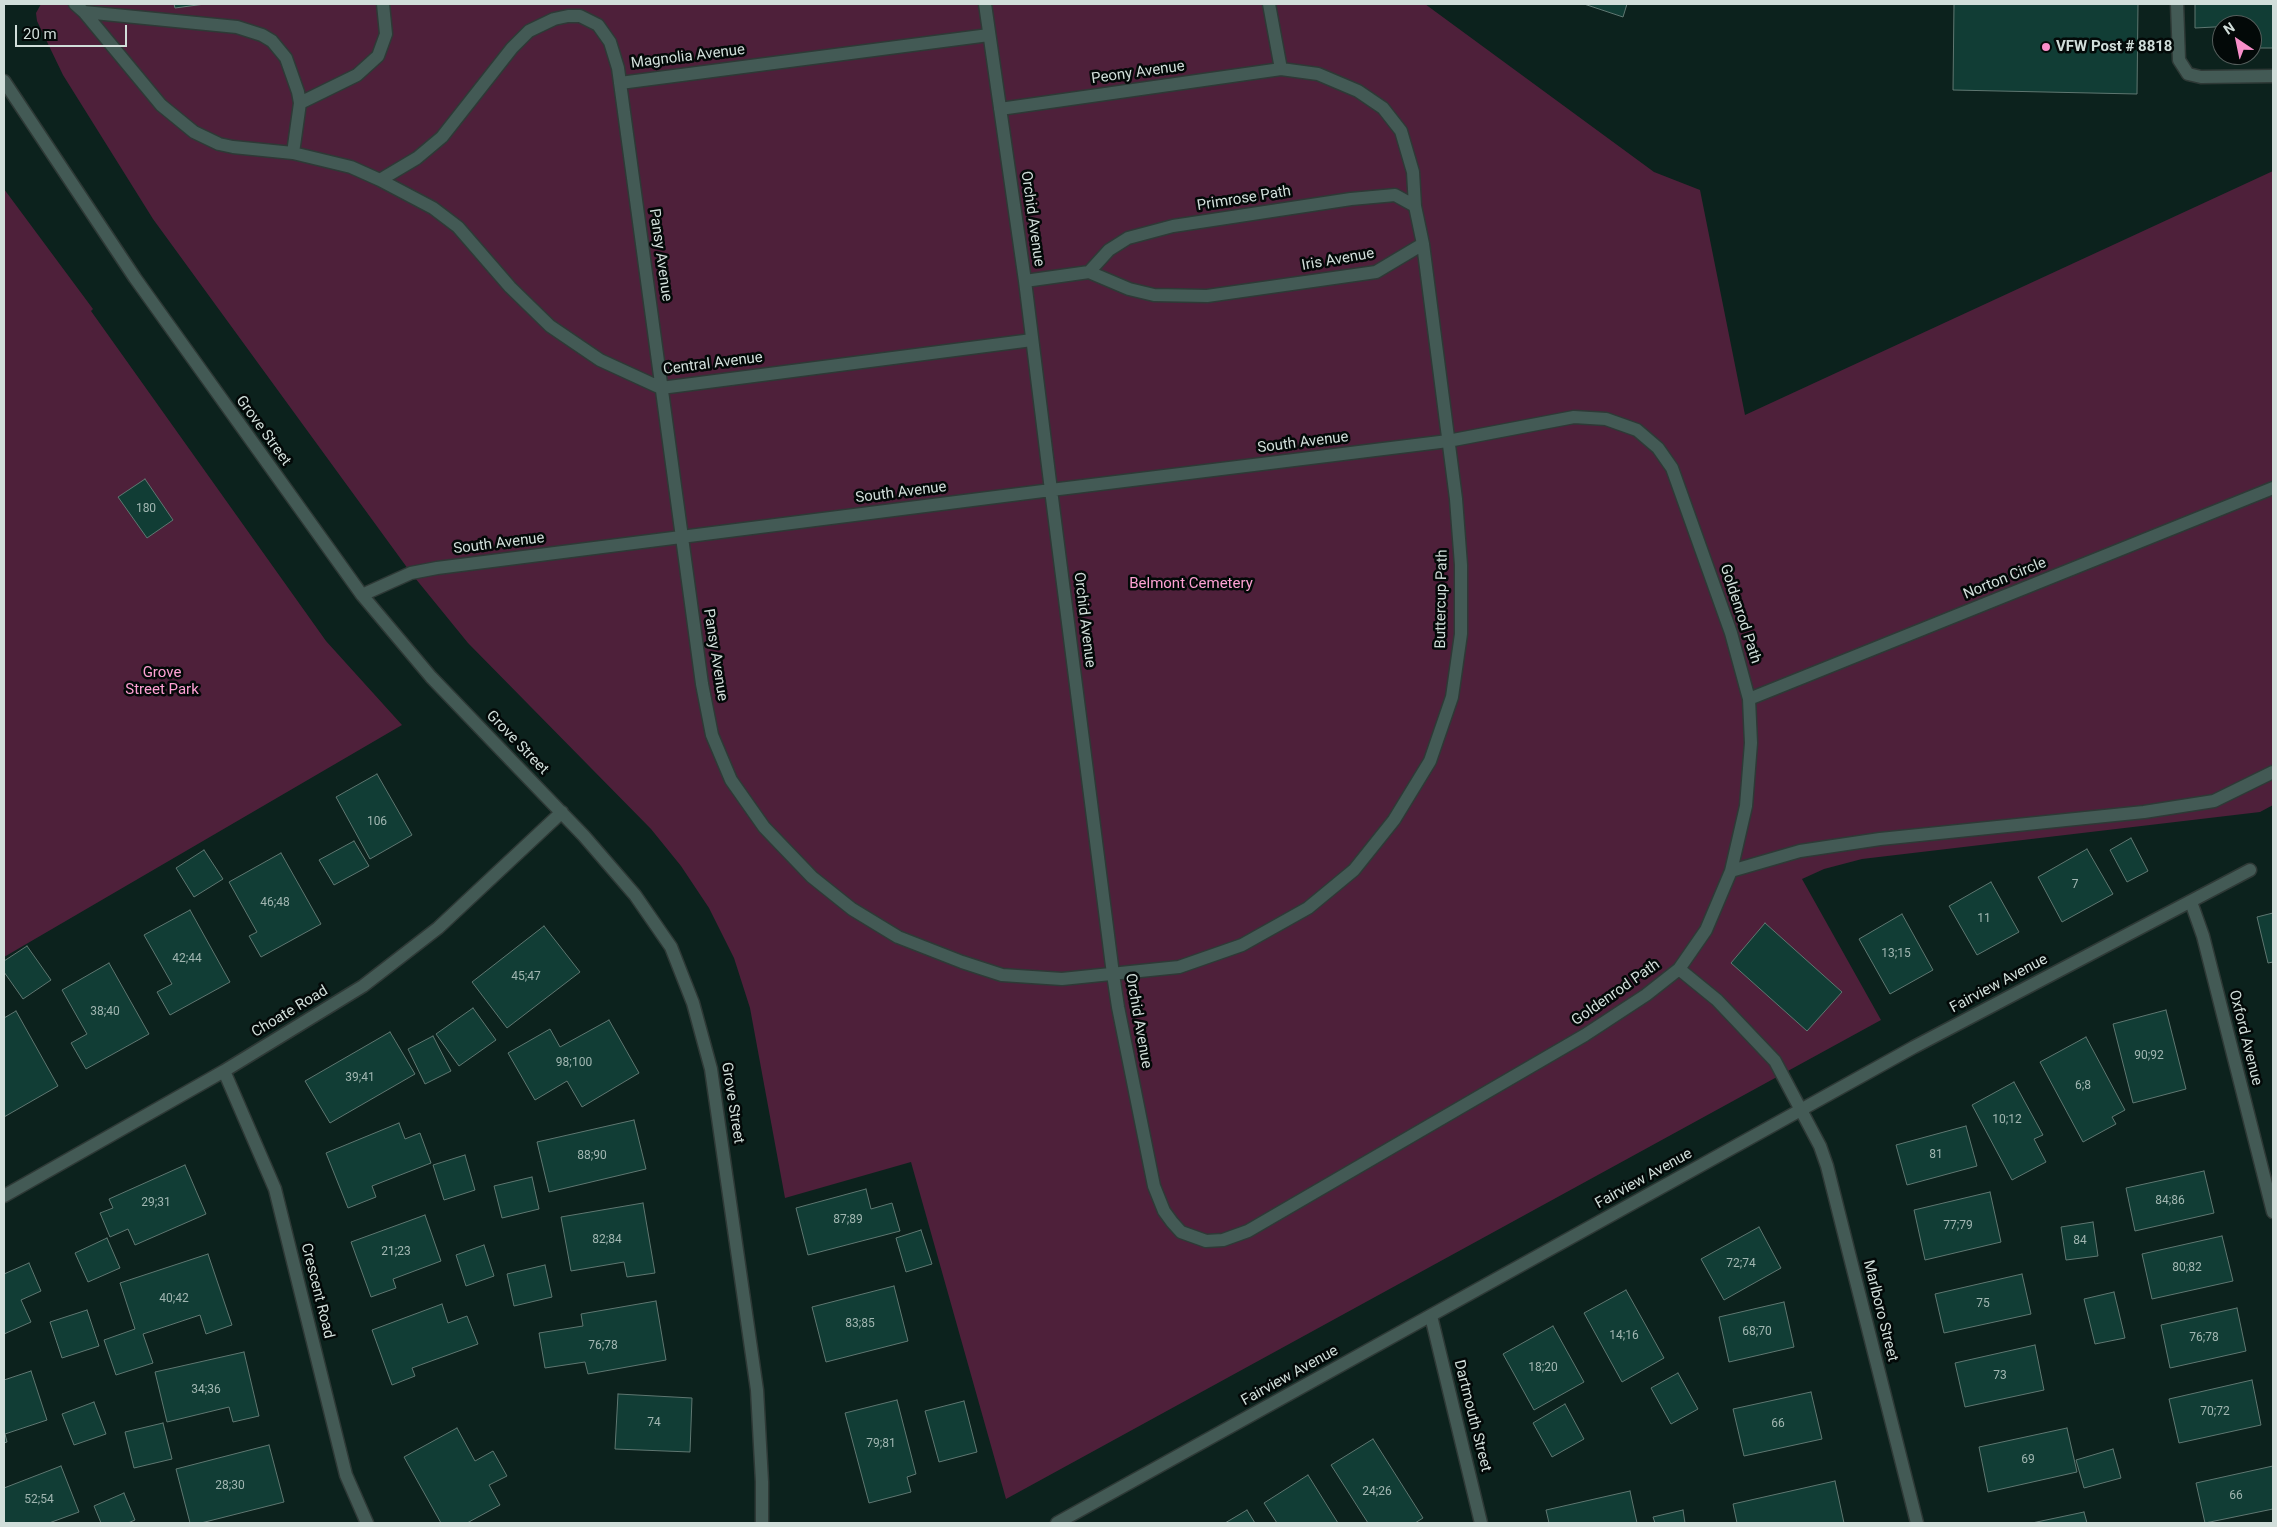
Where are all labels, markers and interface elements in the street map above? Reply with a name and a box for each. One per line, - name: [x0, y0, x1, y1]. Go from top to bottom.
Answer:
- scale bar: [18, 15, 130, 47]
- north arrow: [2212, 15, 2262, 65]
- text: N: [2221, 19, 2238, 38]
- text: 20 m: [23, 25, 57, 43]
- place label: VFW Post # 8818: [2056, 38, 2172, 56]
- street label: Magnolia Avenue: [630, 41, 746, 73]
- marker: VFW Post # 8818: [2040, 41, 2052, 53]
- street label: Peony Avenue: [1090, 58, 1186, 88]
- street label: Orchid Avenue: [1016, 170, 1048, 268]
- street label: Primrose Path: [1196, 183, 1292, 215]
- street label: Pansy Avenue: [645, 207, 675, 303]
- street label: Iris Avenue: [1300, 245, 1376, 275]
- street label: Central Avenue: [662, 349, 764, 379]
- street label: Grove Street: [232, 393, 294, 469]
- street label: South Avenue: [1256, 428, 1350, 458]
- street label: South Avenue: [854, 478, 948, 508]
- house number: 180: [136, 502, 156, 516]
- street label: South Avenue: [452, 529, 546, 559]
- street label: Buttercup Path: [1432, 549, 1452, 649]
- street label: Norton Circle: [1961, 554, 2049, 604]
- street label: Goldenrod Path: [1715, 562, 1765, 666]
- street label: Orchid Avenue: [1069, 571, 1099, 669]
- park label: Belmont Cemetery: [1129, 575, 1253, 593]
- street label: Pansy Avenue: [699, 607, 731, 703]
- park label: Grove Street Park: [125, 664, 199, 699]
- street label: Grove Street: [482, 707, 552, 779]
- house number: 106: [367, 815, 387, 829]
- house number: 7: [2072, 878, 2078, 892]
- house number: 46;48: [260, 896, 290, 910]
- house number: 11: [1977, 912, 1991, 926]
- house number: 13;15: [1881, 947, 1911, 961]
- street label: Fairview Avenue: [1947, 951, 2051, 1017]
- house number: 42;44: [172, 952, 202, 966]
- street label: Goldenrod Path: [1568, 956, 1664, 1030]
- house number: 45;47: [511, 970, 541, 984]
- street label: Orchid Avenue: [1121, 972, 1155, 1070]
- street label: Choate Road: [249, 982, 331, 1042]
- street label: Oxford Avenue: [2224, 988, 2266, 1088]
- house number: 38;40: [90, 1005, 120, 1019]
- house number: 90;92: [2134, 1049, 2164, 1063]
- house number: 98;100: [556, 1056, 592, 1070]
- street label: Grove Street: [717, 1061, 747, 1145]
- house number: 39;41: [345, 1071, 375, 1085]
- house number: 6;8: [2075, 1079, 2091, 1093]
- house number: 10;12: [1992, 1113, 2022, 1127]
- street label: Fairview Avenue: [1592, 1145, 1696, 1213]
- house number: 81: [1929, 1148, 1943, 1162]
- house number: 88;90: [577, 1149, 607, 1163]
- house number: 84;86: [2155, 1194, 2185, 1208]
- house number: 29;31: [141, 1196, 171, 1210]
- house number: 87;89: [833, 1213, 863, 1227]
- house number: 77;79: [1943, 1219, 1973, 1233]
- house number: 82;84: [592, 1233, 622, 1247]
- house number: 84: [2073, 1234, 2087, 1248]
- street label: Crescent Road: [296, 1242, 338, 1340]
- house number: 21;23: [381, 1245, 411, 1259]
- house number: 72;74: [1726, 1257, 1756, 1271]
- street label: Marlboro Street: [1859, 1258, 1901, 1364]
- house number: 80;82: [2172, 1261, 2202, 1275]
- house number: 40;42: [159, 1292, 189, 1306]
- house number: 75: [1976, 1297, 1990, 1311]
- house number: 83;85: [845, 1317, 875, 1331]
- house number: 68;70: [1742, 1325, 1772, 1339]
- house number: 14;16: [1609, 1329, 1639, 1343]
- house number: 76;78: [2189, 1331, 2219, 1345]
- house number: 76;78: [588, 1339, 618, 1353]
- street label: Fairview Avenue: [1238, 1342, 1342, 1410]
- street label: Dartmouth Street: [1449, 1358, 1495, 1474]
- house number: 18;20: [1528, 1361, 1558, 1375]
- house number: 73: [1993, 1369, 2007, 1383]
- house number: 34;36: [191, 1383, 221, 1397]
- house number: 70;72: [2200, 1405, 2230, 1419]
- house number: 74: [647, 1416, 661, 1430]
- house number: 66: [1771, 1417, 1785, 1431]
- house number: 79;81: [866, 1437, 896, 1451]
- house number: 69: [2021, 1453, 2035, 1467]
- house number: 28;30: [215, 1479, 245, 1493]
- house number: 24;26: [1362, 1485, 1392, 1499]
- house number: 66: [2229, 1489, 2243, 1503]
- house number: 52;54: [24, 1493, 54, 1507]

